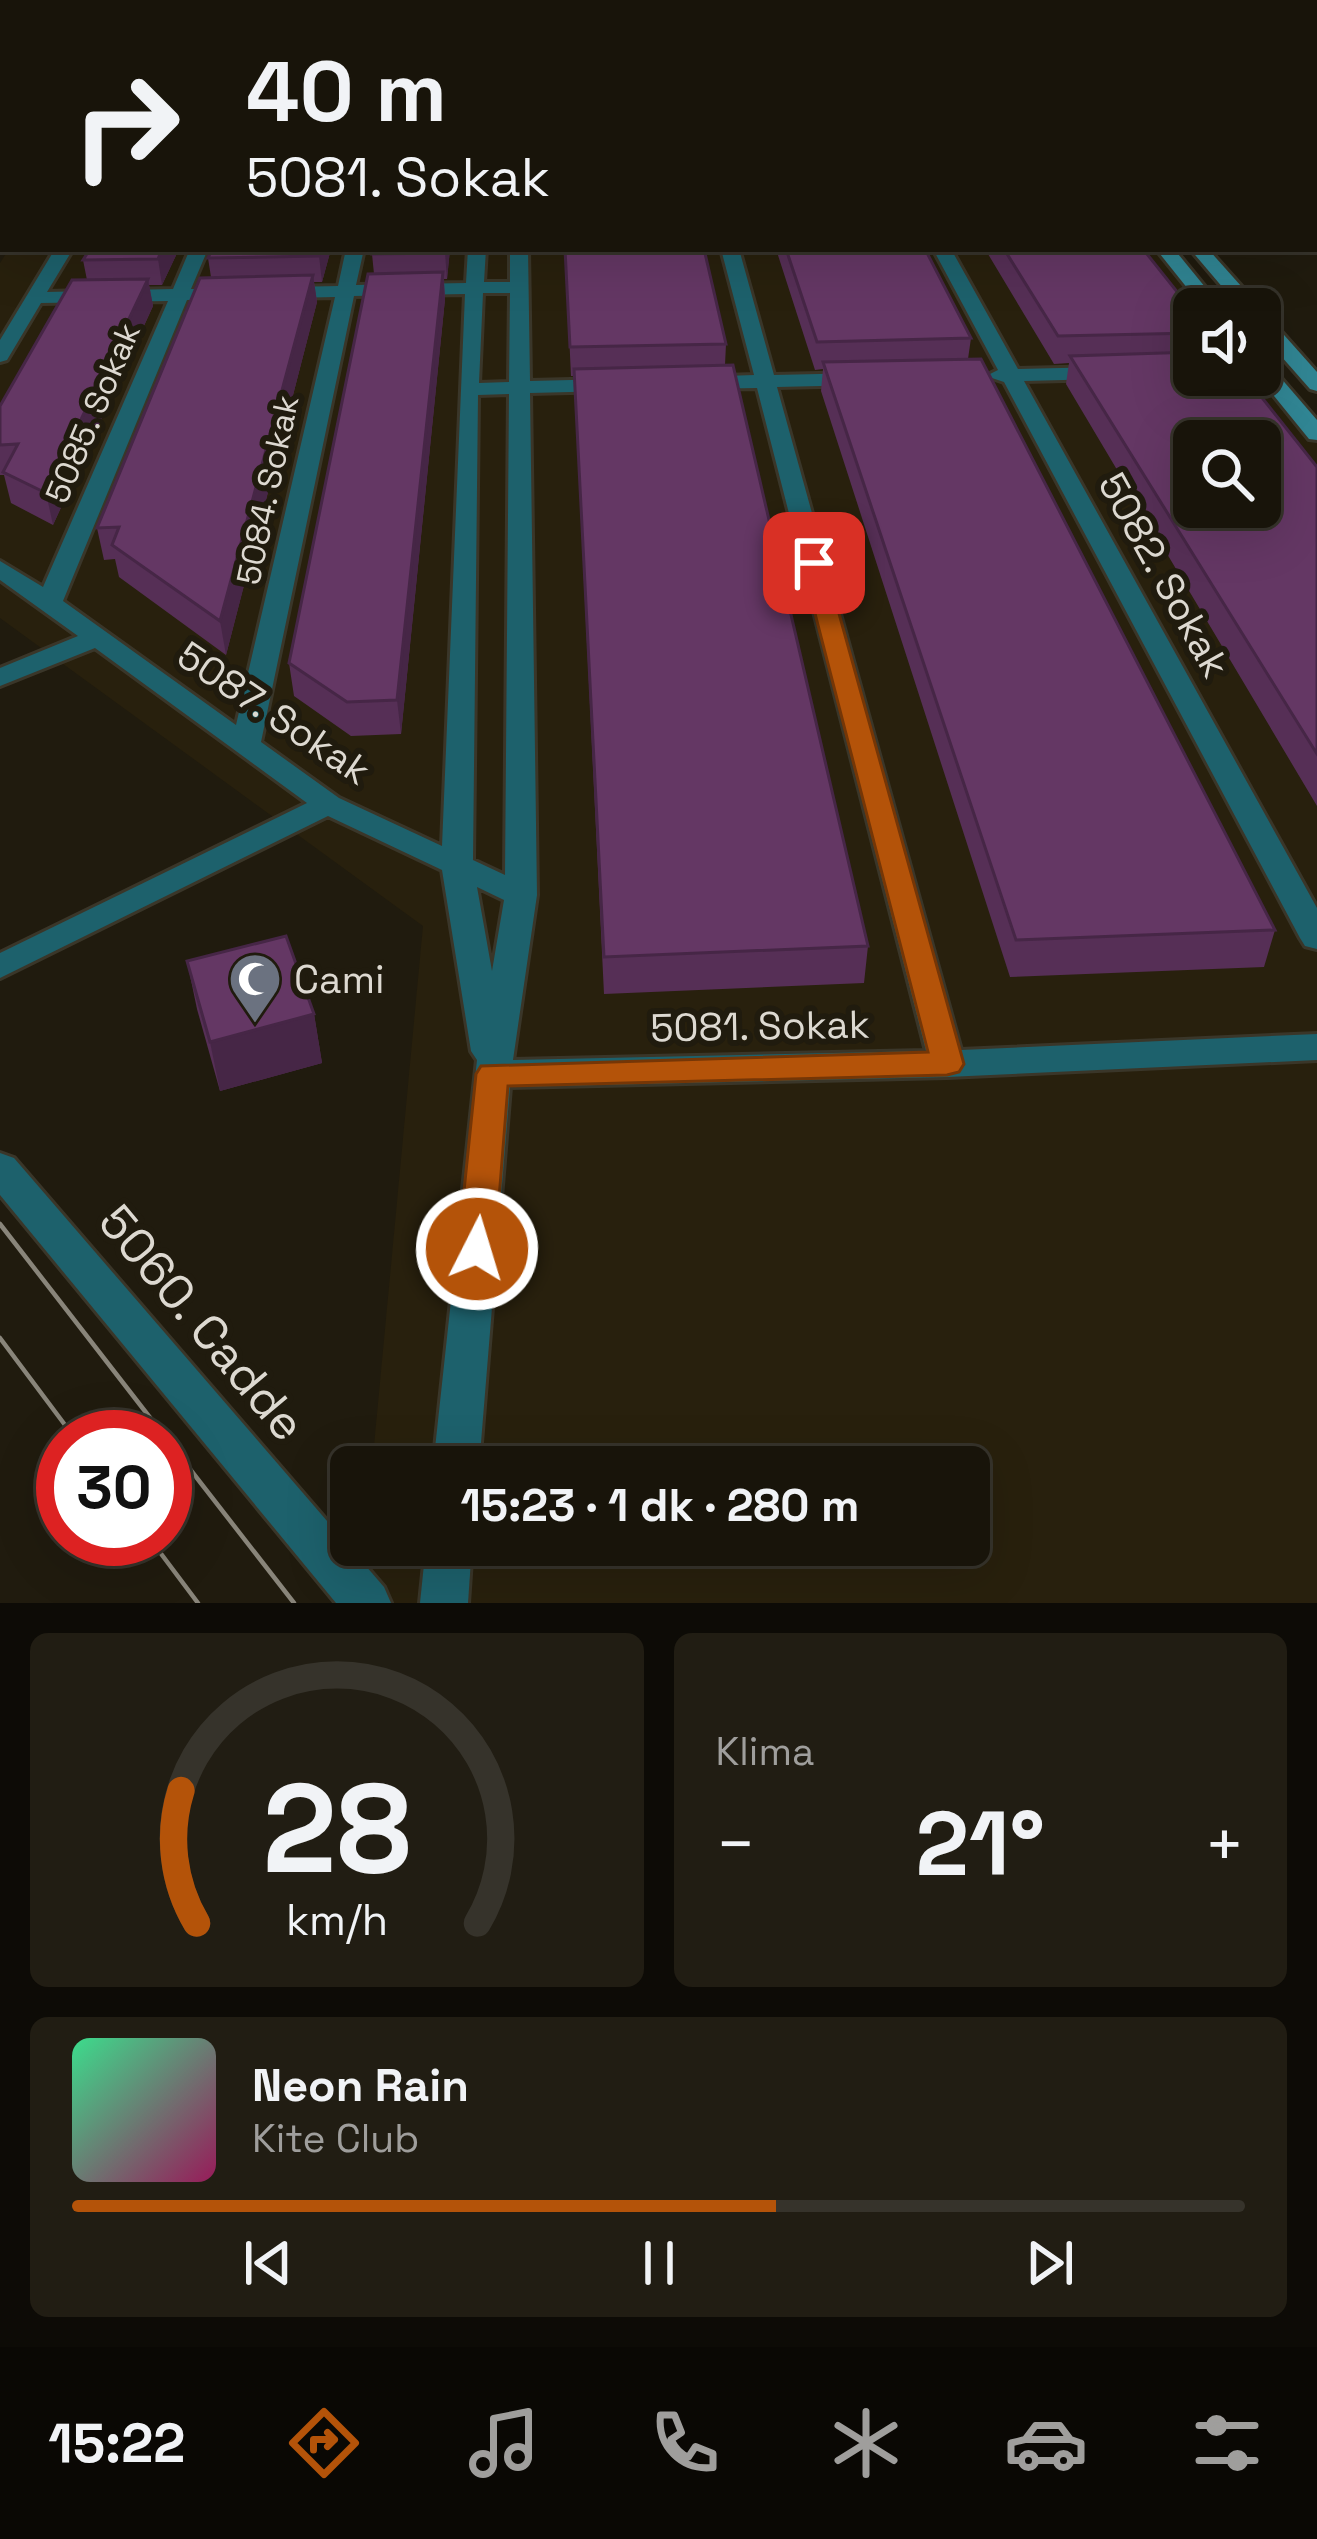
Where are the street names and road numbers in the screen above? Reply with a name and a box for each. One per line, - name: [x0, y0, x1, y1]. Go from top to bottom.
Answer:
- street label: 5085. Sokak: [36, 316, 150, 509]
- street label: 5084. Sokak: [227, 391, 309, 589]
- street label: 5082. Sokak: [1088, 464, 1240, 686]
- street label: 5087. Sokak: [168, 631, 380, 795]
- street label: 5081. Sokak: [650, 1000, 870, 1052]
- street label: 5060. Cadde: [85, 1192, 319, 1454]

